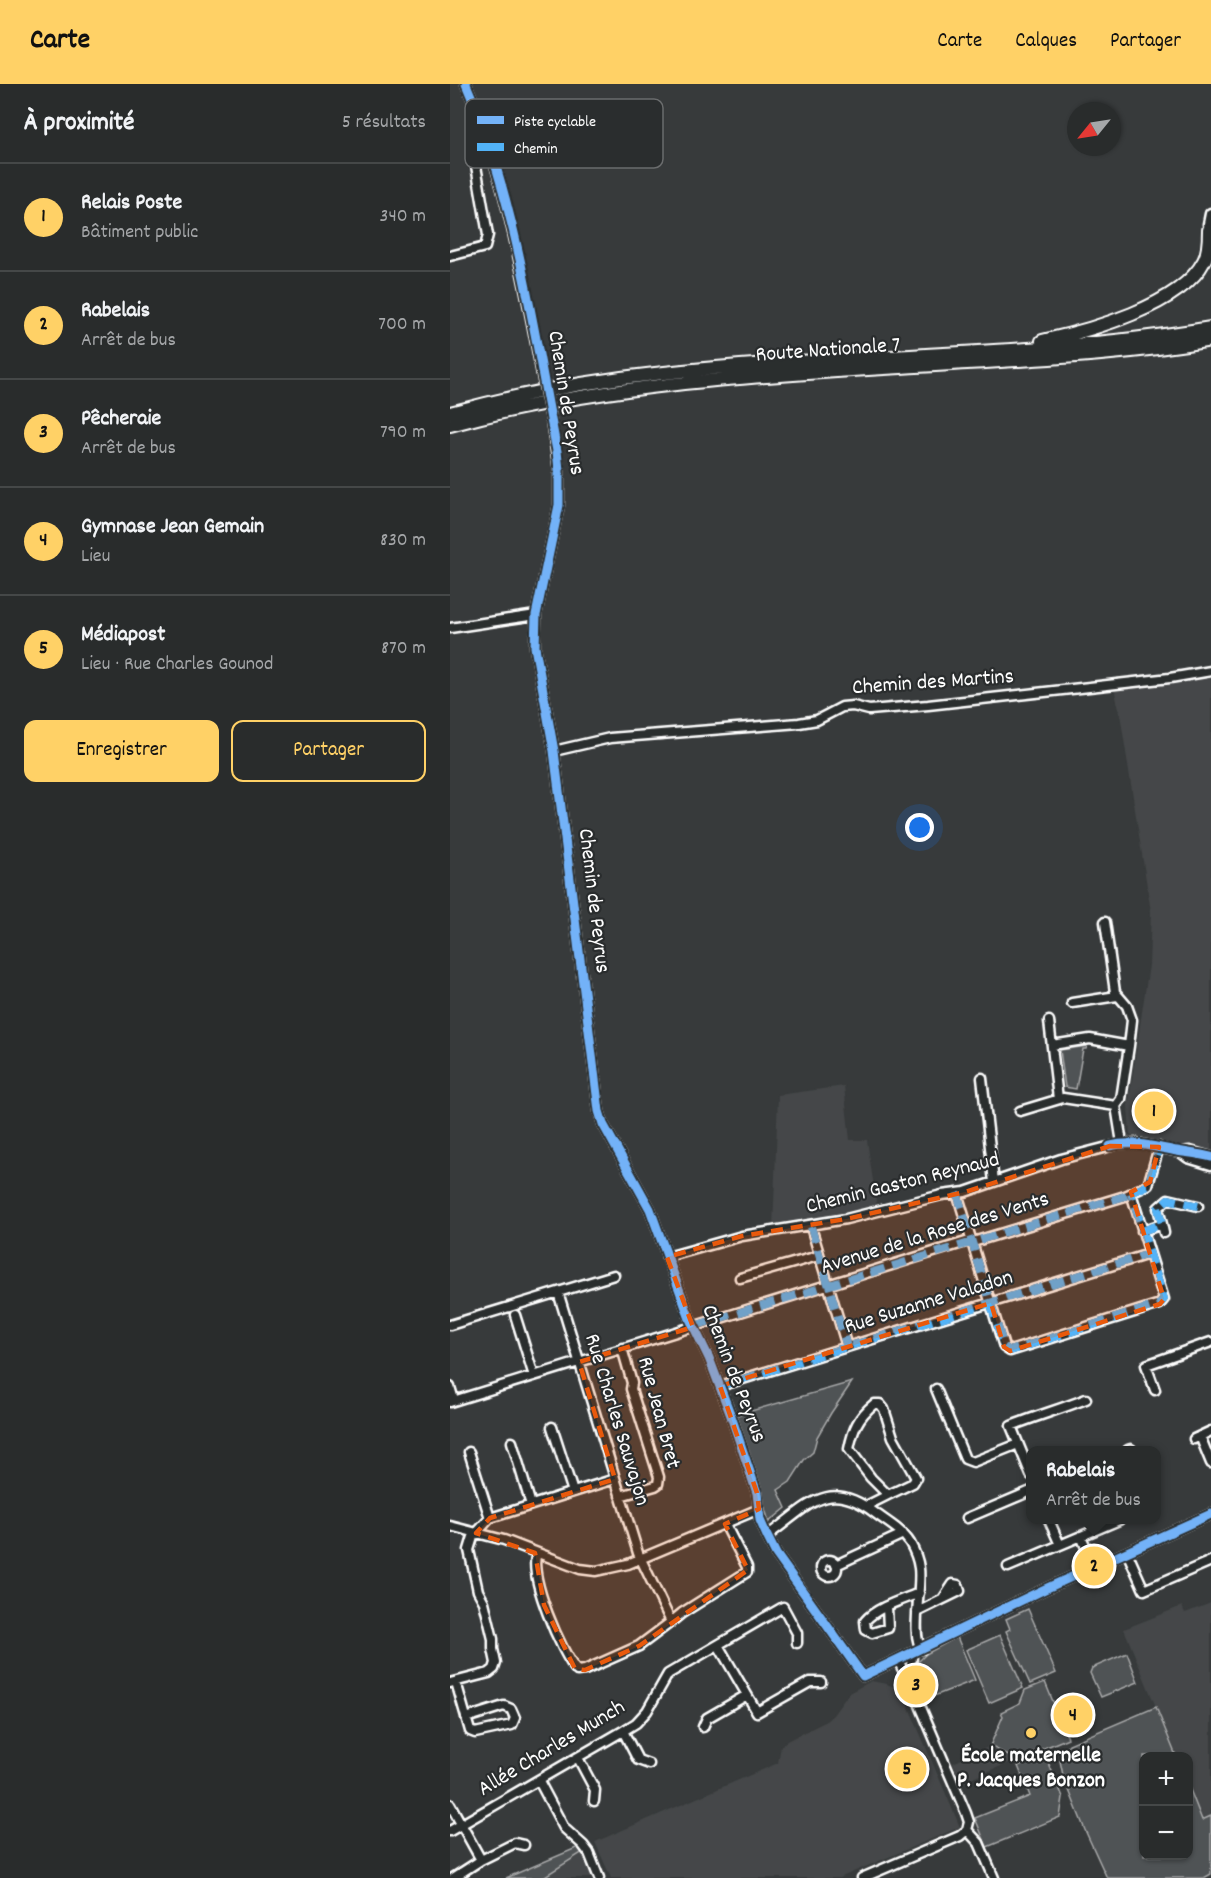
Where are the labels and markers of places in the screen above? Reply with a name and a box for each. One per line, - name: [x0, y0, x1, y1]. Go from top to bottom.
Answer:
- pin: 1: [1134, 1088, 1174, 1134]
- pin: 2: [1074, 1544, 1114, 1588]
- pin: 3: [896, 1662, 936, 1708]
- pin: 4: [1054, 1692, 1092, 1738]
- marker: École maternelle P. Jacques Bonzon: [1024, 1726, 1038, 1740]
- place label: École maternelle P. Jacques Bonzon: [957, 1741, 1105, 1797]
- pin: 5: [888, 1746, 926, 1792]

